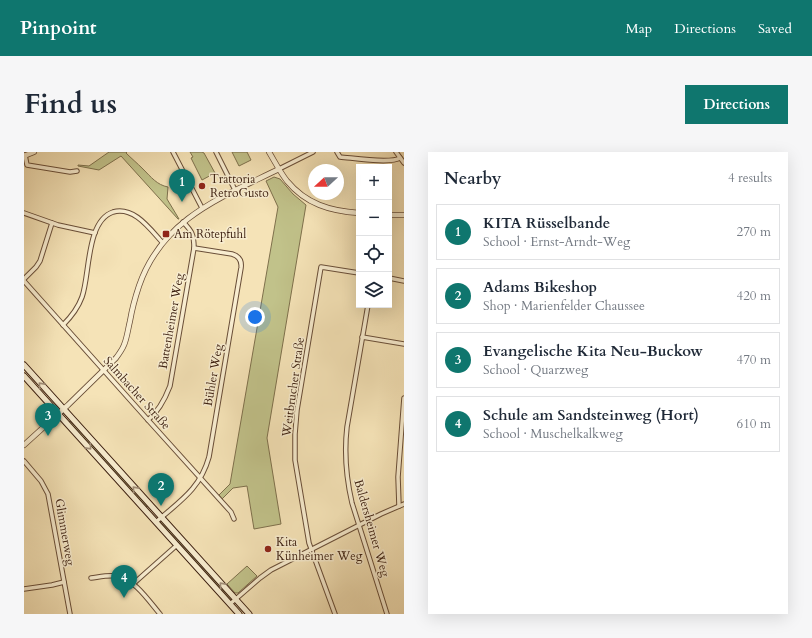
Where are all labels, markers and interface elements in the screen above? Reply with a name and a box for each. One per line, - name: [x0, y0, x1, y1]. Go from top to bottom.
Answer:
- text: Pinpoint: [20, 15, 97, 41]
- text: Map: [626, 19, 652, 38]
- text: Directions: [674, 19, 736, 38]
- text: Saved: [758, 19, 792, 38]
- text: Find us: [24, 85, 117, 123]
- button: Directions: [685, 85, 788, 124]
- north arrow: [308, 164, 344, 200]
- map controls: [356, 164, 392, 308]
- button: +: [356, 164, 392, 200]
- text: Nearby: [444, 167, 501, 190]
- pin: 1: [169, 169, 195, 202]
- text: 4 results: [728, 169, 772, 187]
- place label: Trattoria RetroGusto: [210, 171, 269, 201]
- marker: Trattoria RetroGusto: [197, 181, 207, 191]
- button: −: [356, 200, 392, 236]
- text: KITA Rüsselbande: [483, 213, 610, 233]
- text: 1: [455, 223, 461, 241]
- text: 270 m: [737, 223, 771, 241]
- place label: Am Rötepfuhl: [174, 226, 246, 242]
- marker: Am Rötepfuhl: [161, 229, 171, 239]
- text: School · Ernst-Arndt-Weg: [483, 233, 630, 251]
- button: locate: [356, 236, 392, 272]
- street label: Battenheimer Weg: [155, 271, 187, 370]
- button: layers: [356, 272, 392, 308]
- text: Adams Bikeshop: [483, 277, 597, 297]
- text: 2: [455, 287, 461, 305]
- text: 420 m: [737, 287, 771, 305]
- text: Shop · Marienfelder Chaussee: [483, 297, 645, 315]
- your location: [245, 307, 265, 327]
- street label: Weitbrucher Straße: [278, 336, 308, 439]
- text: Evangelische Kita Neu-Buckow: [483, 341, 703, 361]
- street label: Bühler Weg: [200, 342, 226, 407]
- text: 3: [455, 351, 461, 369]
- text: 470 m: [737, 351, 771, 369]
- street label: Salmbacher Straße: [100, 353, 174, 433]
- text: School · Quarzweg: [483, 361, 588, 379]
- one-way arrow: [39, 382, 46, 389]
- pin: 3: [35, 403, 61, 436]
- text: Schule am Sandsteinweg (Hort): [483, 405, 699, 425]
- text: 4: [455, 415, 461, 433]
- text: 610 m: [737, 415, 771, 433]
- text: School · Muschelkalkweg: [483, 425, 623, 443]
- one-way arrow: [84, 443, 91, 450]
- pin: 2: [148, 473, 174, 506]
- street label: Baldersheimer Weg: [350, 477, 394, 579]
- one-way arrow: [133, 486, 140, 493]
- street label: Glimmerweg: [51, 497, 79, 567]
- place label: Kita Künheimer Weg: [276, 534, 363, 564]
- marker: Kita Künheimer Weg: [263, 544, 273, 554]
- pin: 4: [111, 565, 137, 598]
- one-way arrow: [220, 582, 227, 590]

